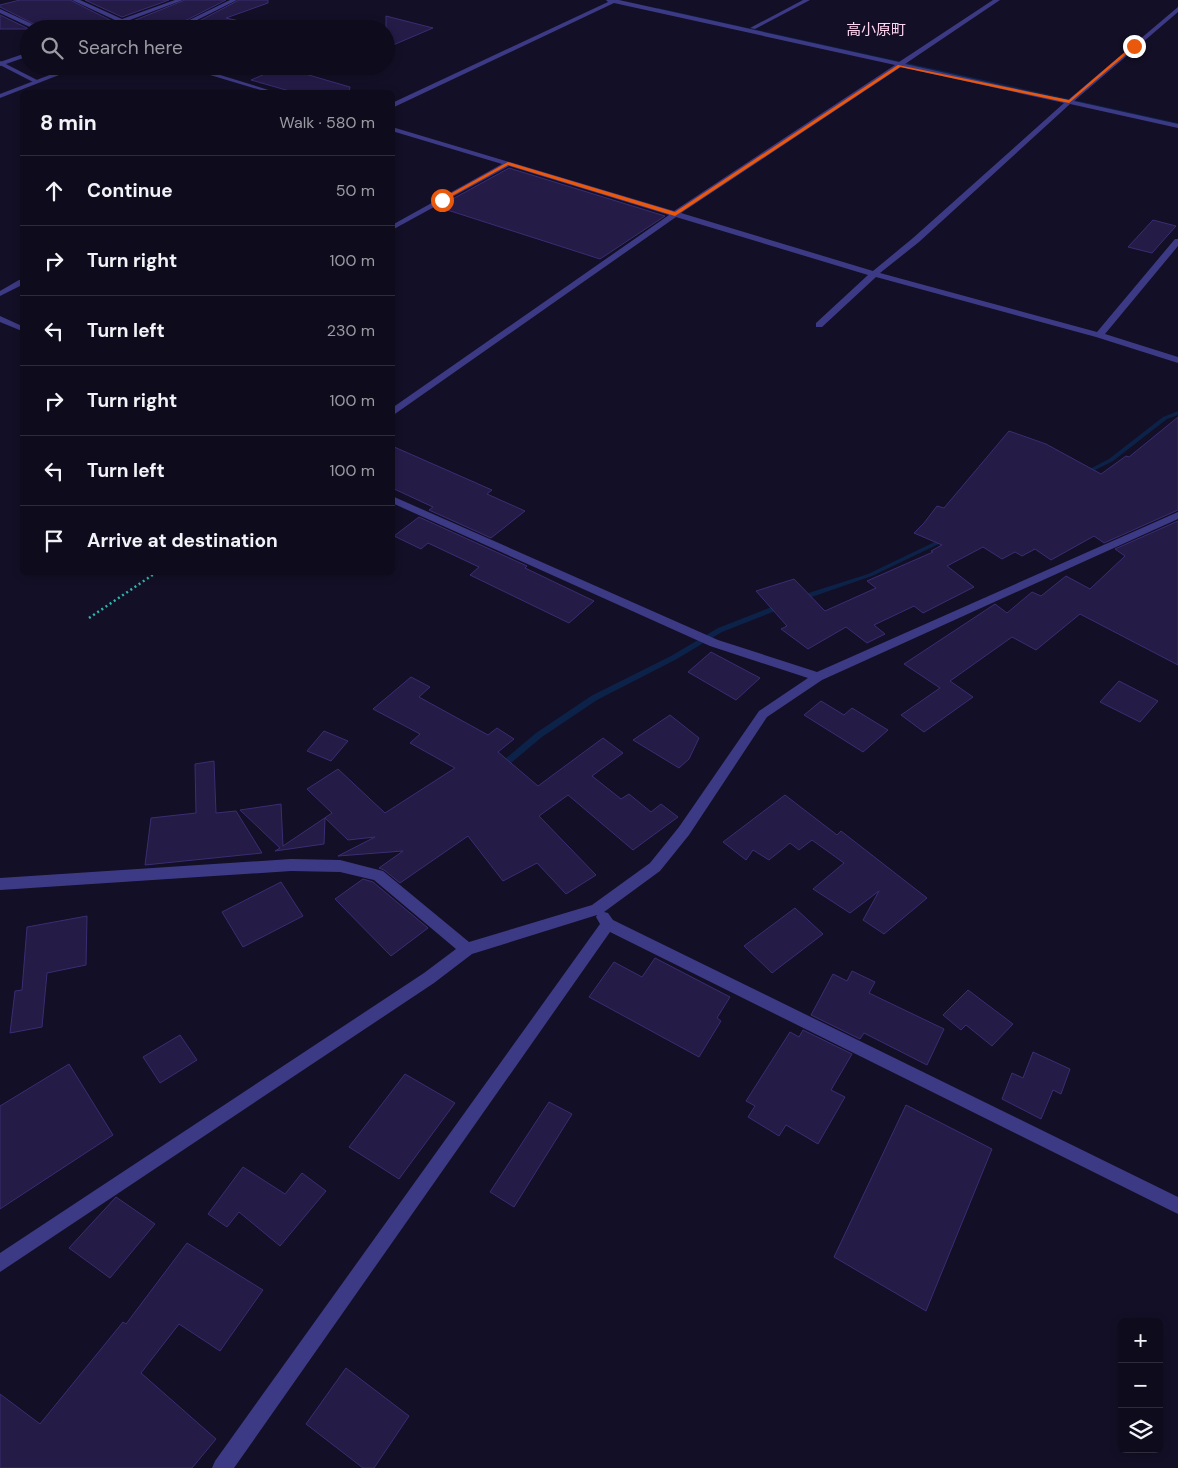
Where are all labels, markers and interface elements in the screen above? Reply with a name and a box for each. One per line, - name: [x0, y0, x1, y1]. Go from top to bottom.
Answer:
- search box: [20, 20, 395, 75]
- district label: 高小原町: [846, 20, 906, 40]
- icon: search: [38, 34, 66, 62]
- text: Search here: [78, 35, 183, 60]
- route end: [1123, 35, 1146, 58]
- text: 8 min: [40, 109, 97, 137]
- text: Walk · 580 m: [279, 112, 375, 133]
- icon: ahead: [40, 177, 68, 205]
- text: Continue: [87, 178, 173, 203]
- text: 50 m: [336, 180, 375, 201]
- route start: [431, 189, 454, 212]
- icon: right: [40, 247, 68, 275]
- text: Turn right: [87, 248, 177, 273]
- text: 100 m: [330, 250, 375, 271]
- icon: left: [40, 317, 68, 345]
- text: Turn left: [87, 318, 165, 343]
- text: 230 m: [327, 320, 375, 341]
- icon: right: [40, 387, 68, 415]
- text: Turn right: [87, 388, 177, 413]
- text: 100 m: [330, 390, 375, 411]
- icon: left: [40, 457, 68, 485]
- text: Turn left: [87, 458, 165, 483]
- text: 100 m: [330, 460, 375, 481]
- icon: arrive: [40, 527, 68, 555]
- text: Arrive at destination: [87, 528, 278, 553]
- map controls: [1118, 1318, 1163, 1453]
- button: +: [1118, 1318, 1163, 1363]
- button: −: [1118, 1363, 1163, 1408]
- button: layers: [1118, 1408, 1163, 1453]

